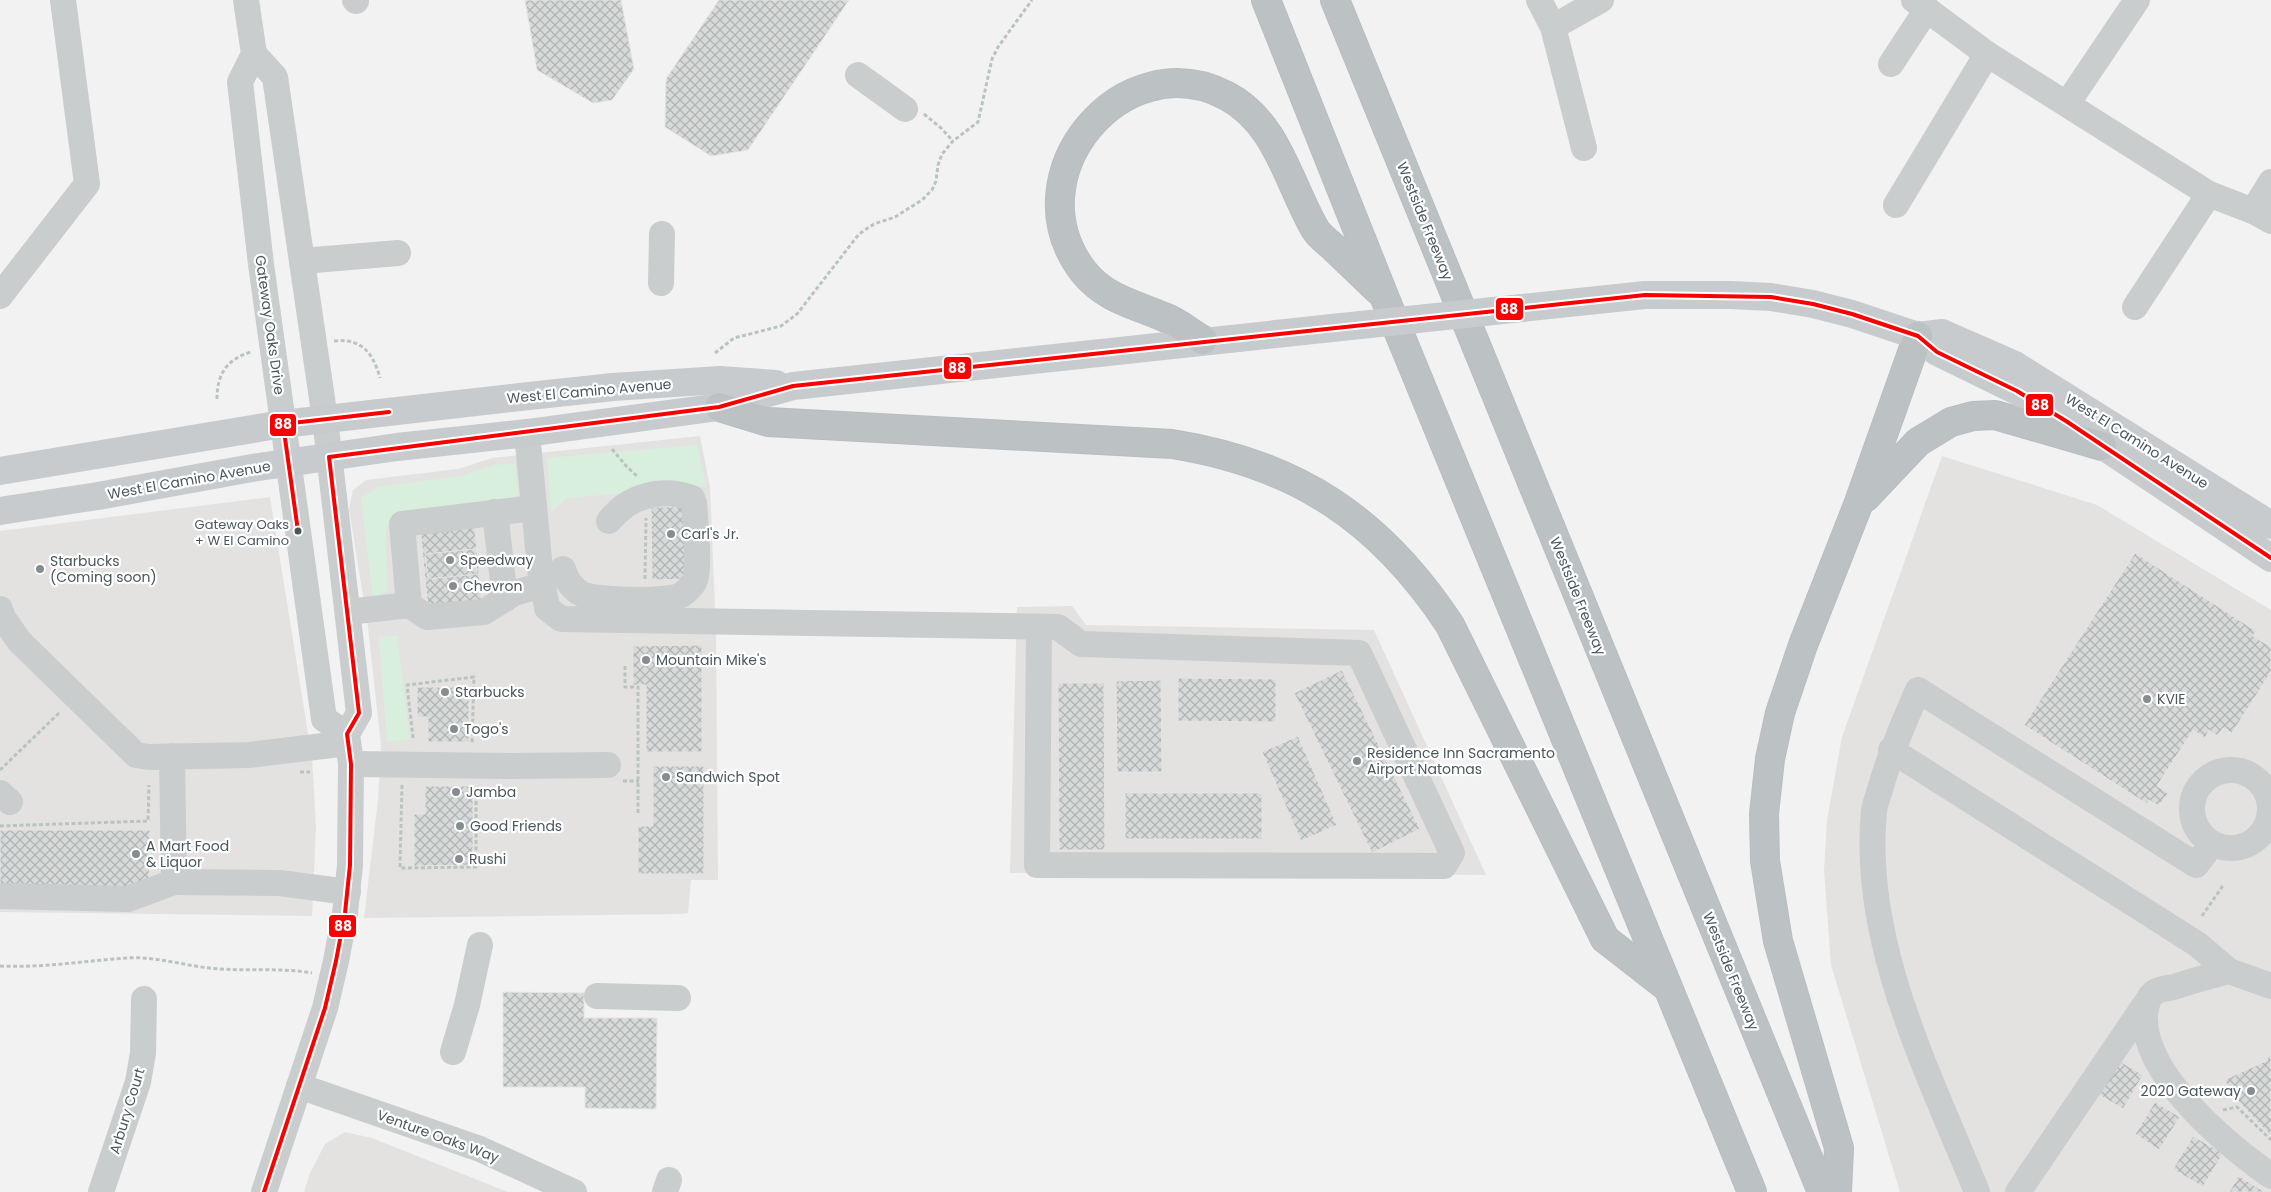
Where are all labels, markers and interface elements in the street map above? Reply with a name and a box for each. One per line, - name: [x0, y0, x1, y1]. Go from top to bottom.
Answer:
- street label: Westside Freeway: [1392, 159, 1458, 283]
- street label: Gateway Oaks Drive: [250, 254, 290, 396]
- line badge: 88: [1495, 297, 1524, 321]
- text: 88: [1500, 299, 1518, 319]
- line badge: 88: [943, 356, 972, 380]
- text: 88: [948, 358, 966, 378]
- street label: West El Camino Avenue: [506, 374, 672, 408]
- street label: West El Camino Avenue: [2062, 389, 2213, 493]
- line badge: 88: [2025, 393, 2054, 417]
- text: 88: [2031, 395, 2049, 415]
- line badge: 88: [269, 413, 297, 437]
- text: 88: [274, 414, 292, 434]
- street label: West El Camino Avenue: [106, 456, 272, 504]
- place label: Gateway Oaks + W El Camino: [195, 515, 289, 550]
- place label: Carl's Jr.: [681, 524, 739, 544]
- marker: Gateway Oaks + W El Camino: [293, 526, 303, 536]
- marker: Carl's Jr.: [665, 528, 677, 540]
- street label: Westside Freeway: [1545, 534, 1611, 658]
- place label: Speedway: [460, 550, 533, 570]
- place label: Starbucks (Coming soon): [50, 551, 157, 587]
- marker: Speedway: [444, 554, 456, 566]
- marker: Starbucks (Coming soon): [34, 563, 46, 575]
- place label: Chevron: [463, 576, 522, 596]
- marker: Chevron: [447, 580, 459, 592]
- place label: Mountain Mike's: [656, 650, 767, 670]
- marker: Mountain Mike's: [640, 654, 652, 666]
- place label: Starbucks: [455, 682, 524, 702]
- marker: Starbucks: [439, 686, 451, 698]
- place label: KVIE: [2157, 689, 2185, 709]
- marker: KVIE: [2141, 693, 2153, 705]
- place label: Togo's: [464, 719, 509, 739]
- marker: Togo's: [448, 723, 460, 735]
- place label: Residence Inn Sacramento Airport Natomas: [1367, 743, 1555, 779]
- marker: Residence Inn Sacramento Airport Natomas: [1351, 755, 1363, 767]
- place label: Sandwich Spot: [676, 767, 780, 787]
- marker: Sandwich Spot: [660, 771, 672, 783]
- place label: Jamba: [466, 782, 516, 802]
- marker: Jamba: [450, 786, 462, 798]
- place label: Good Friends: [470, 816, 562, 836]
- marker: Good Friends: [454, 820, 466, 832]
- place label: A Mart Food & Liquor: [146, 836, 229, 872]
- marker: A Mart Food & Liquor: [130, 848, 142, 860]
- place label: Rushi: [469, 849, 506, 869]
- marker: Rushi: [453, 853, 465, 865]
- street label: Westside Freeway: [1698, 909, 1764, 1033]
- line badge: 88: [328, 914, 357, 938]
- text: 88: [334, 916, 352, 936]
- street label: Arbury Court: [104, 1066, 150, 1156]
- place label: 2020 Gateway: [2141, 1081, 2241, 1101]
- marker: 2020 Gateway: [2245, 1085, 2257, 1097]
- street label: Venture Oaks Way: [374, 1105, 502, 1167]

